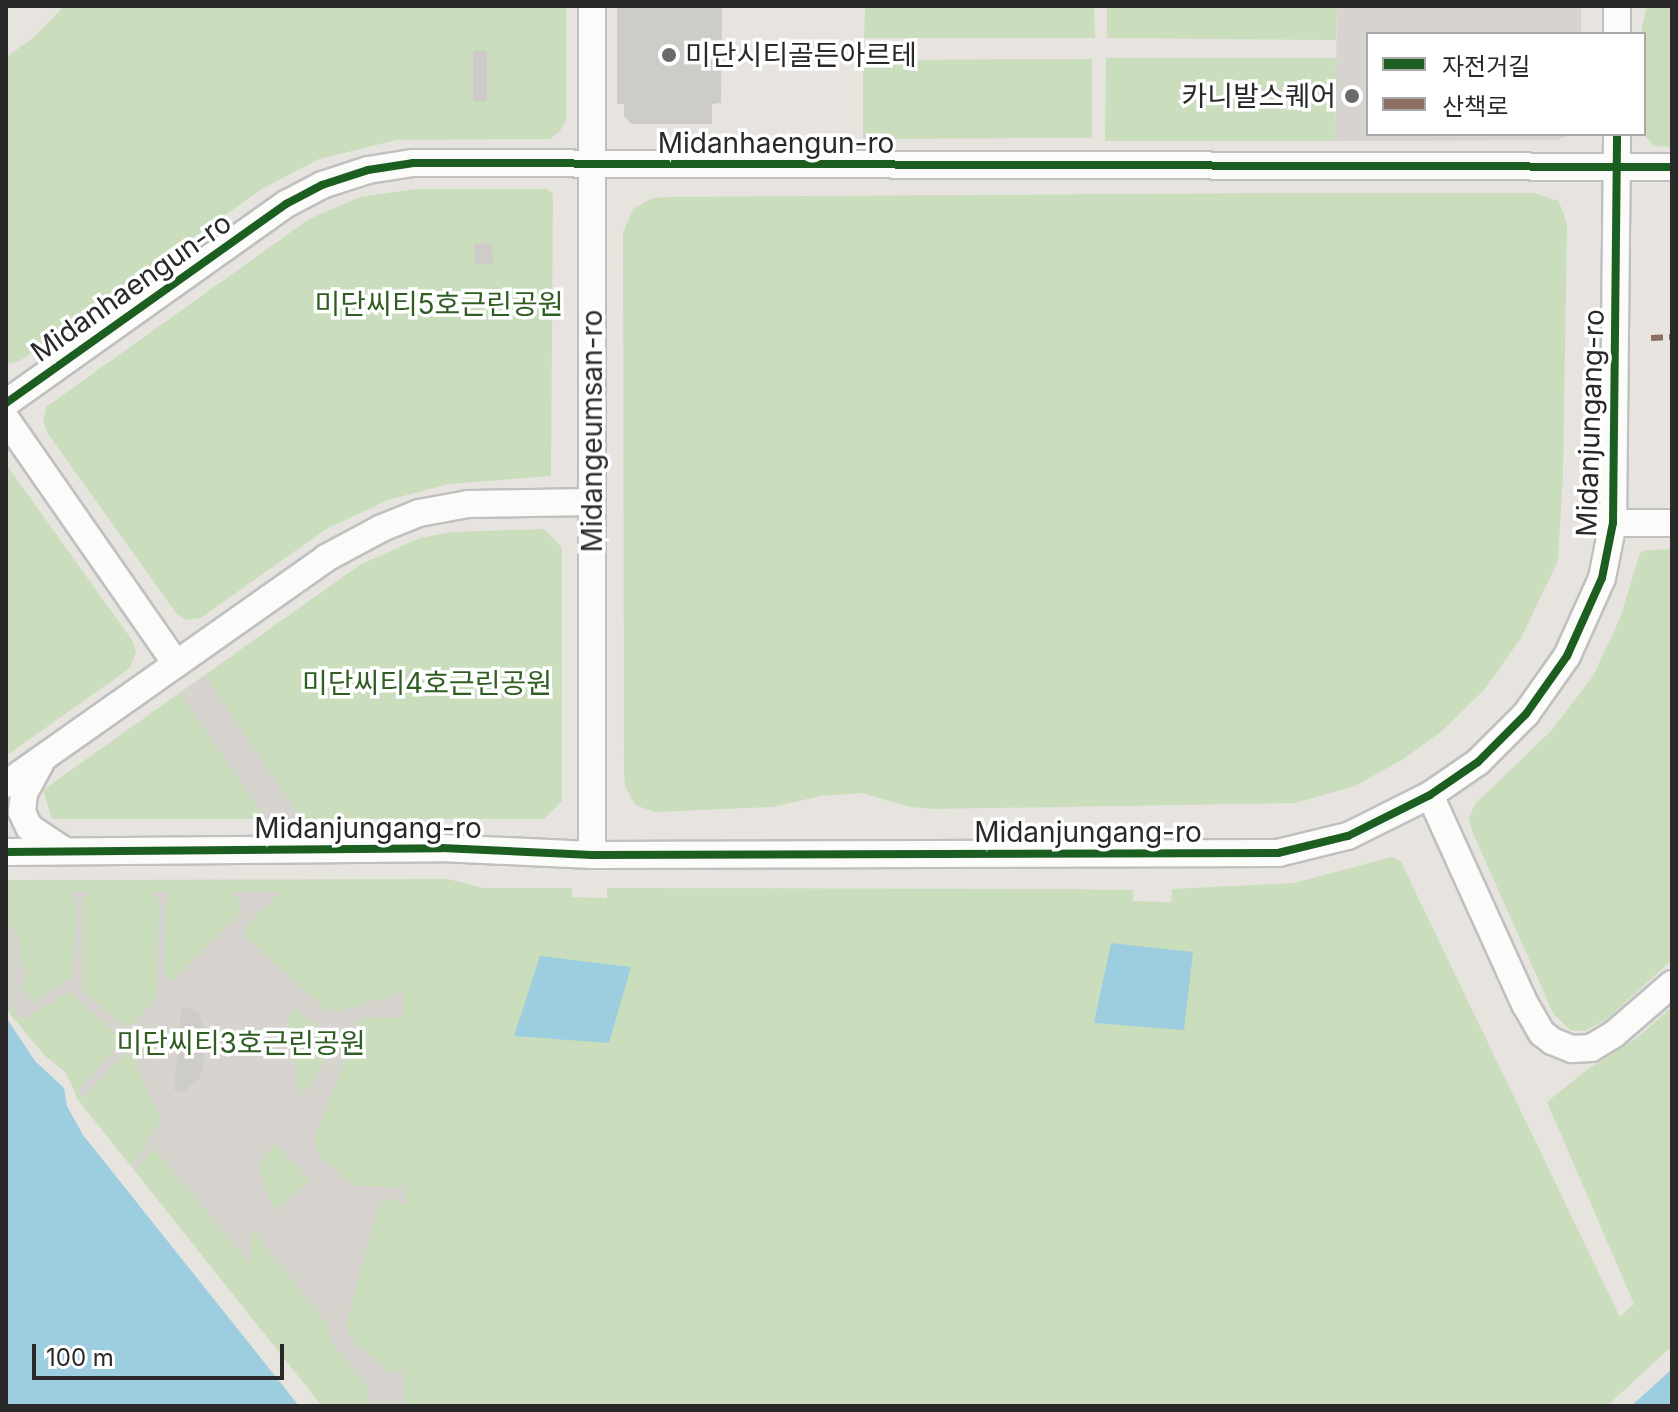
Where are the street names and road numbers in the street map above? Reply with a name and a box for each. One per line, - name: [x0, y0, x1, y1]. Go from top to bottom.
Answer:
- street label: Midanhaengun-ro: [658, 126, 894, 160]
- street label: Midanhaengun-ro: [24, 205, 238, 369]
- street label: Midanjungang-ro: [1569, 309, 1611, 537]
- street label: Midangeumsan-ro: [575, 310, 609, 552]
- street label: Midanjungang-ro: [254, 811, 482, 845]
- street label: Midanjungang-ro: [974, 815, 1202, 849]

